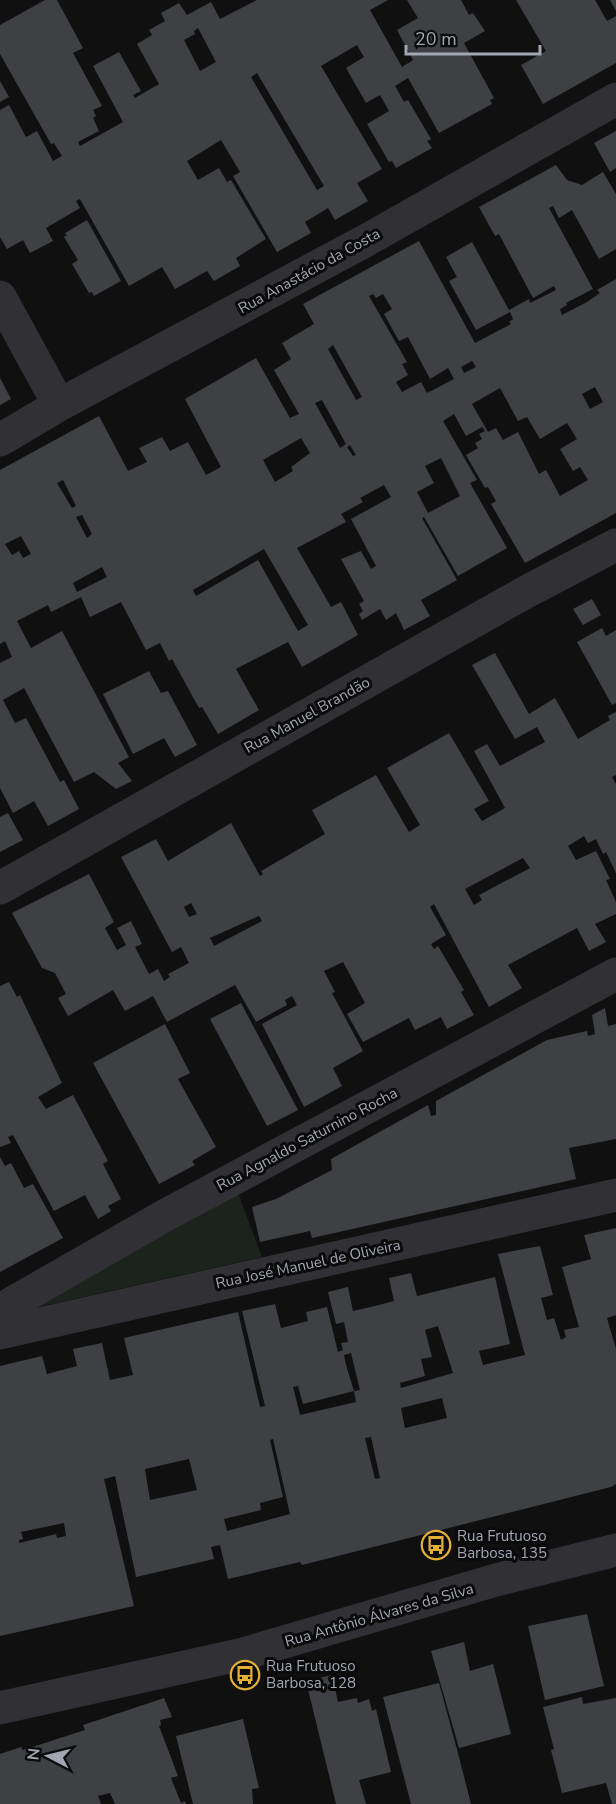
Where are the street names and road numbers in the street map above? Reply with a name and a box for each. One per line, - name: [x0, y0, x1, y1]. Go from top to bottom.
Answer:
- street label: Rua Anastácio da Costa: [234, 224, 384, 318]
- street label: Rua Manuel Brandão: [240, 672, 374, 758]
- street label: Rua Agnaldo Saturnino Rocha: [213, 1083, 401, 1195]
- street label: Rua José Manuel de Oliveira: [214, 1235, 402, 1293]
- street label: Rua Antônio Álvares da Silva: [282, 1578, 476, 1652]

